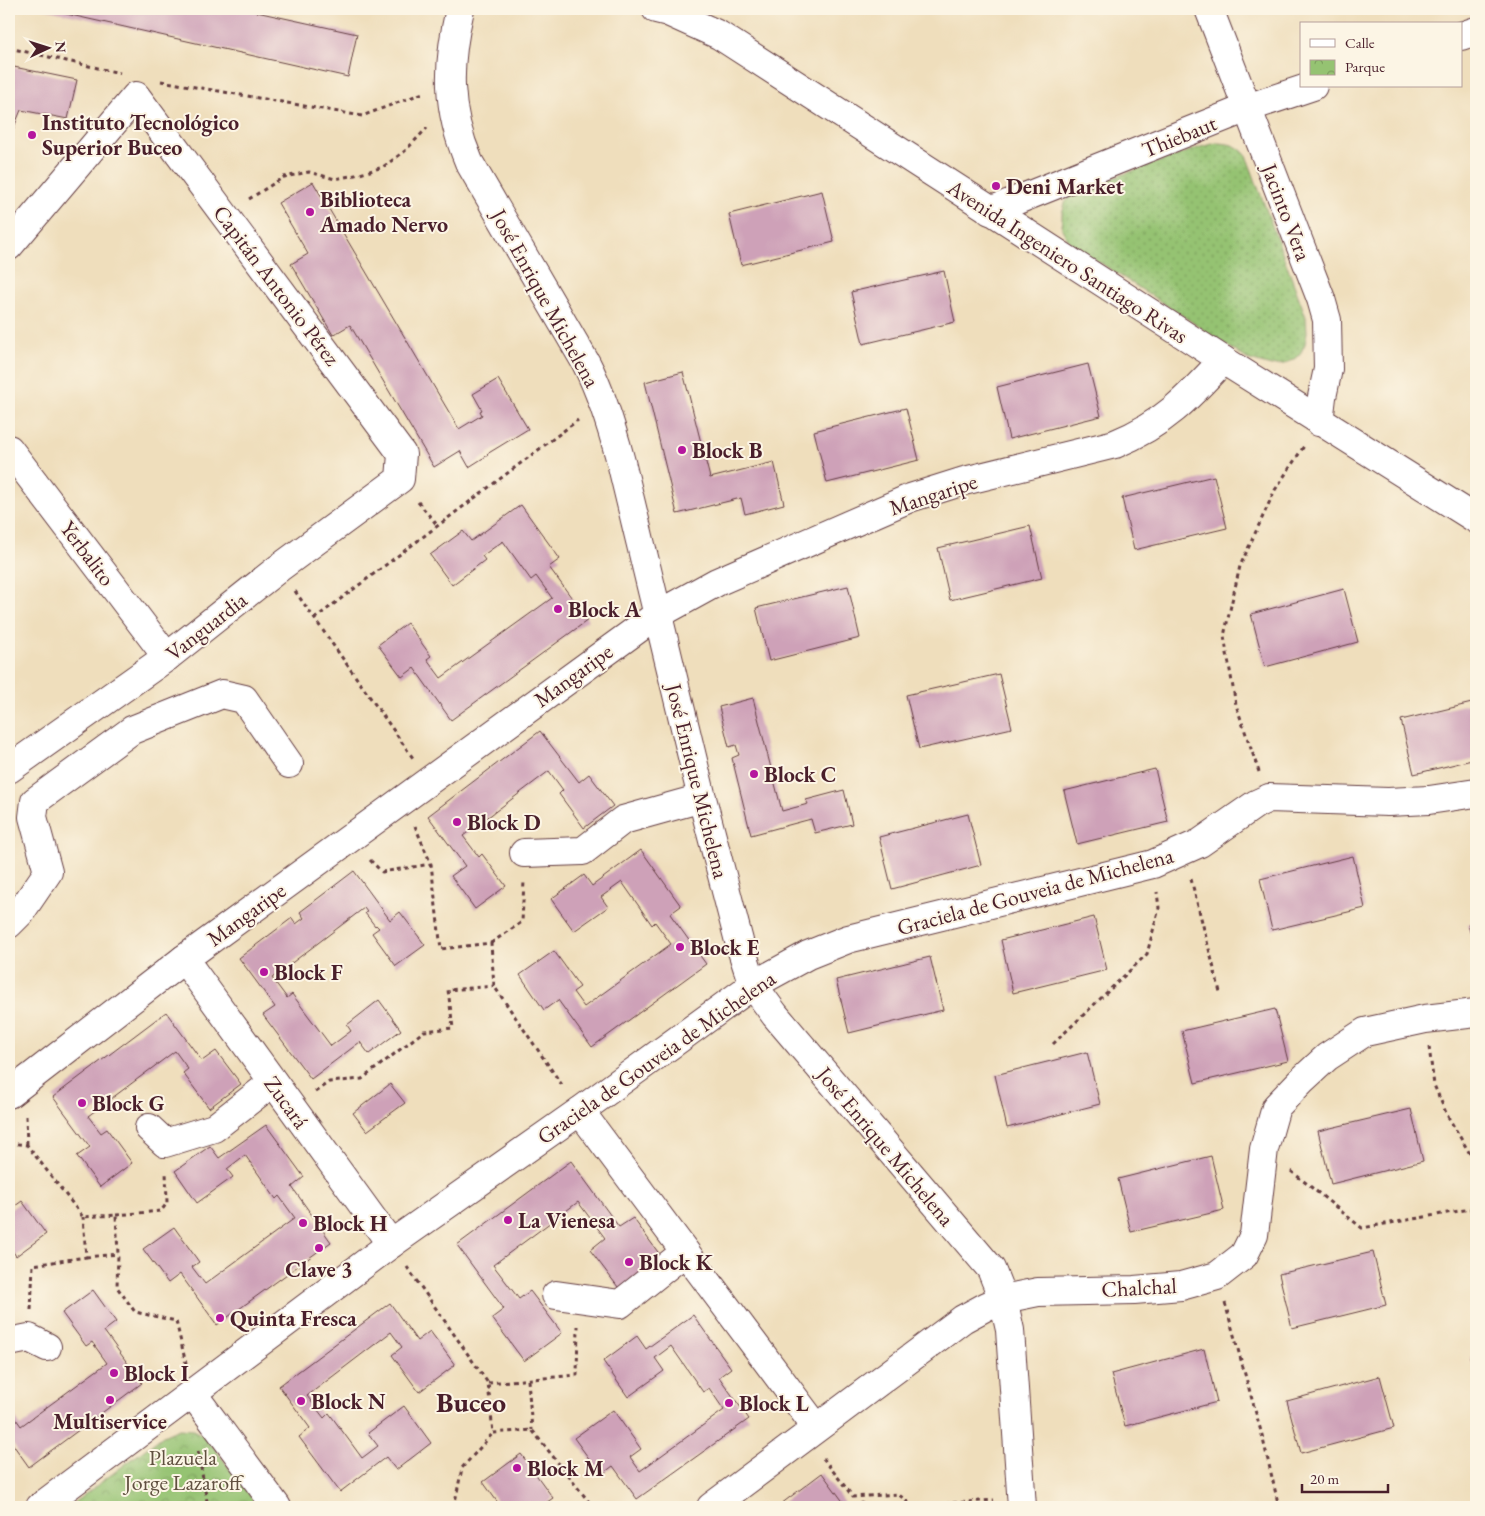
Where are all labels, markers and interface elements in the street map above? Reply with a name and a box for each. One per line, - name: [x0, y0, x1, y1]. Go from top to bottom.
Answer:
- north arrow: [22, 22, 72, 72]
- legend: [1300, 22, 1462, 88]
- text: Calle: [1345, 33, 1375, 52]
- text: N: [52, 41, 70, 54]
- text: Parque: [1345, 57, 1385, 76]
- place label: Instituto Tecnológico Superior Buceo: [42, 108, 239, 162]
- street label: Thiebaut: [1137, 108, 1221, 165]
- marker: Instituto Tecnológico Superior Buceo: [26, 129, 38, 141]
- street label: Jacinto Vera: [1254, 158, 1318, 265]
- street label: Avenida Ingeniero Santiago Rivas: [941, 172, 1193, 350]
- place label: Deni Market: [1006, 172, 1124, 201]
- marker: Deni Market: [990, 180, 1002, 192]
- place label: Biblioteca Amado Nervo: [319, 185, 448, 239]
- street label: Capitán Antonio Pérez: [207, 199, 347, 372]
- street label: José Enrique Michelena: [484, 202, 607, 393]
- marker: Biblioteca Amado Nervo: [304, 206, 316, 218]
- place label: Block B: [692, 436, 763, 465]
- marker: Block B: [676, 444, 688, 456]
- street label: Mangaripe: [885, 467, 981, 522]
- street label: Yerbalito: [54, 515, 122, 592]
- street label: Vanguardia: [160, 585, 253, 667]
- place label: Block A: [568, 595, 641, 624]
- marker: Block A: [552, 603, 564, 615]
- street label: Mangaripe: [528, 637, 619, 714]
- street label: José Enrique Michelena: [659, 679, 736, 882]
- place label: Block C: [764, 760, 836, 789]
- marker: Block C: [748, 768, 760, 780]
- place label: Block D: [467, 808, 541, 837]
- marker: Block D: [451, 816, 463, 828]
- street label: Graciela de Gouveia de Michelena: [894, 841, 1177, 942]
- street label: Mangaripe: [201, 876, 292, 953]
- place label: Block E: [690, 933, 760, 962]
- marker: Block E: [674, 941, 686, 953]
- place label: Block F: [274, 958, 343, 987]
- street label: Graciela de Gouveia de Michelena: [531, 964, 781, 1151]
- marker: Block F: [258, 966, 270, 978]
- street label: José Enrique Michelena: [809, 1059, 961, 1232]
- street label: Zucará: [258, 1070, 316, 1135]
- place label: Block G: [92, 1089, 165, 1118]
- marker: Block G: [76, 1097, 88, 1109]
- place label: La Vienesa: [518, 1206, 616, 1235]
- place label: Block H: [313, 1209, 388, 1238]
- marker: La Vienesa: [502, 1214, 514, 1226]
- marker: Block H: [297, 1217, 309, 1229]
- marker: Clave 3: [313, 1242, 325, 1254]
- place label: Block K: [639, 1248, 713, 1277]
- place label: Clave 3: [285, 1255, 353, 1284]
- marker: Block K: [623, 1256, 635, 1268]
- street label: Chalchal: [1101, 1271, 1177, 1304]
- place label: Quinta Fresca: [230, 1304, 357, 1333]
- marker: Quinta Fresca: [214, 1312, 226, 1324]
- place label: Block I: [124, 1359, 189, 1388]
- marker: Block I: [108, 1367, 120, 1379]
- district label: Buceo: [436, 1384, 506, 1420]
- place label: Block N: [311, 1387, 386, 1416]
- place label: Block L: [739, 1389, 809, 1418]
- marker: Multiservice: [104, 1394, 116, 1406]
- marker: Block N: [295, 1395, 307, 1407]
- marker: Block L: [723, 1397, 735, 1409]
- place label: Multiservice: [53, 1407, 167, 1436]
- park label: Plazuela Jorge Lazaroff: [122, 1443, 244, 1497]
- place label: Block M: [527, 1454, 604, 1483]
- scale bar: [1302, 1461, 1389, 1493]
- marker: Block M: [511, 1462, 523, 1474]
- text: 20 m: [1310, 1469, 1339, 1488]

